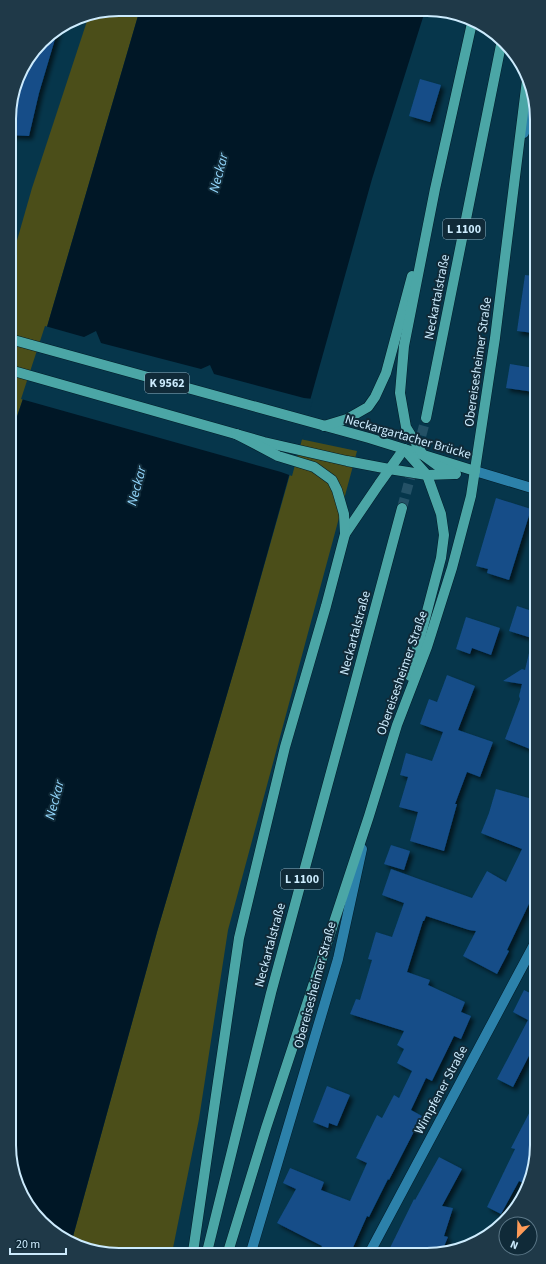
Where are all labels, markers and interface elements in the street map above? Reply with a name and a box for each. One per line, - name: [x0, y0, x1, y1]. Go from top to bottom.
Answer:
- water label: Neckar: [204, 150, 234, 195]
- road number: L 1100: [443, 219, 485, 239]
- street label: Neckartalstraße: [420, 253, 454, 341]
- street label: Obereisesheimer Straße: [460, 296, 496, 428]
- road number: K 9562: [145, 373, 189, 393]
- street label: Neckargartacher Brücke: [343, 410, 473, 464]
- water label: Neckar: [122, 463, 152, 508]
- street label: Neckartalstraße: [335, 589, 375, 677]
- street label: Obereisesheimer Straße: [372, 608, 432, 738]
- water label: Neckar: [40, 777, 70, 822]
- road number: L 1100: [281, 869, 323, 889]
- street label: Neckartalstraße: [250, 901, 290, 989]
- street label: Obereisesheimer Straße: [289, 920, 341, 1050]
- street label: Wimpfener Straße: [410, 1043, 472, 1137]
- north arrow: [498, 1216, 538, 1256]
- scale bar: [10, 1230, 66, 1256]
- text: 20 m: [16, 1236, 40, 1253]
- text: N: [508, 1236, 521, 1253]

